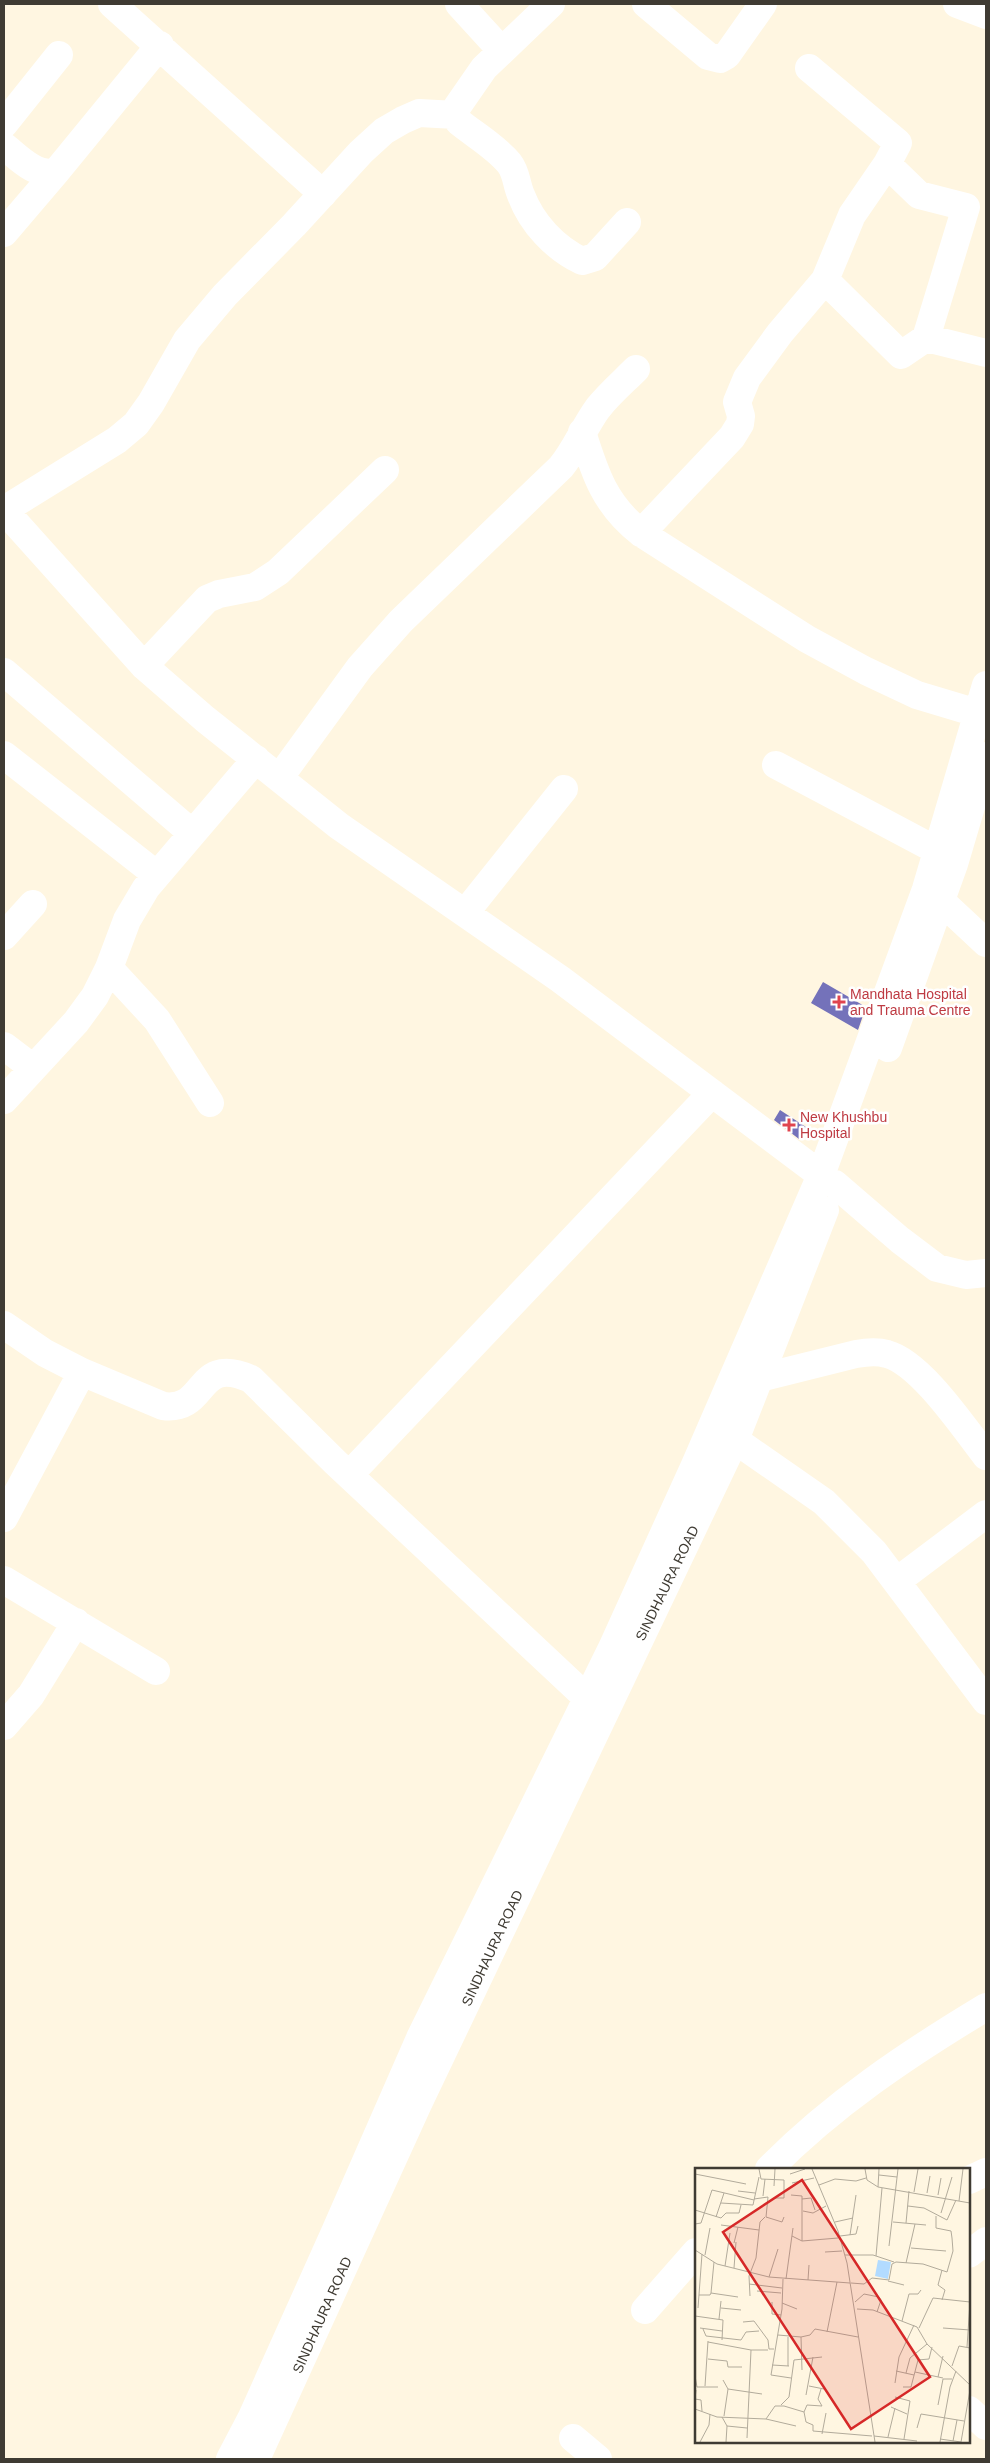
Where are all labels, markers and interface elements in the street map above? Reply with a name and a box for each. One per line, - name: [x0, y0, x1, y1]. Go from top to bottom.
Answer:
- place label: Mandhata Hospital and Trauma Centre: [850, 986, 971, 1018]
- marker: Mandhata Hospital and Trauma Centre: [832, 995, 846, 1009]
- place label: New Khushbu Hospital: [800, 1109, 887, 1141]
- marker: New Khushbu Hospital: [782, 1118, 796, 1132]
- street label: SINDHAURA ROAD: [632, 1523, 702, 1643]
- street label: SINDHAURA ROAD: [458, 1888, 526, 2008]
- inset map: [695, 2168, 970, 2443]
- street label: SINDHAURA ROAD: [289, 2254, 355, 2376]

